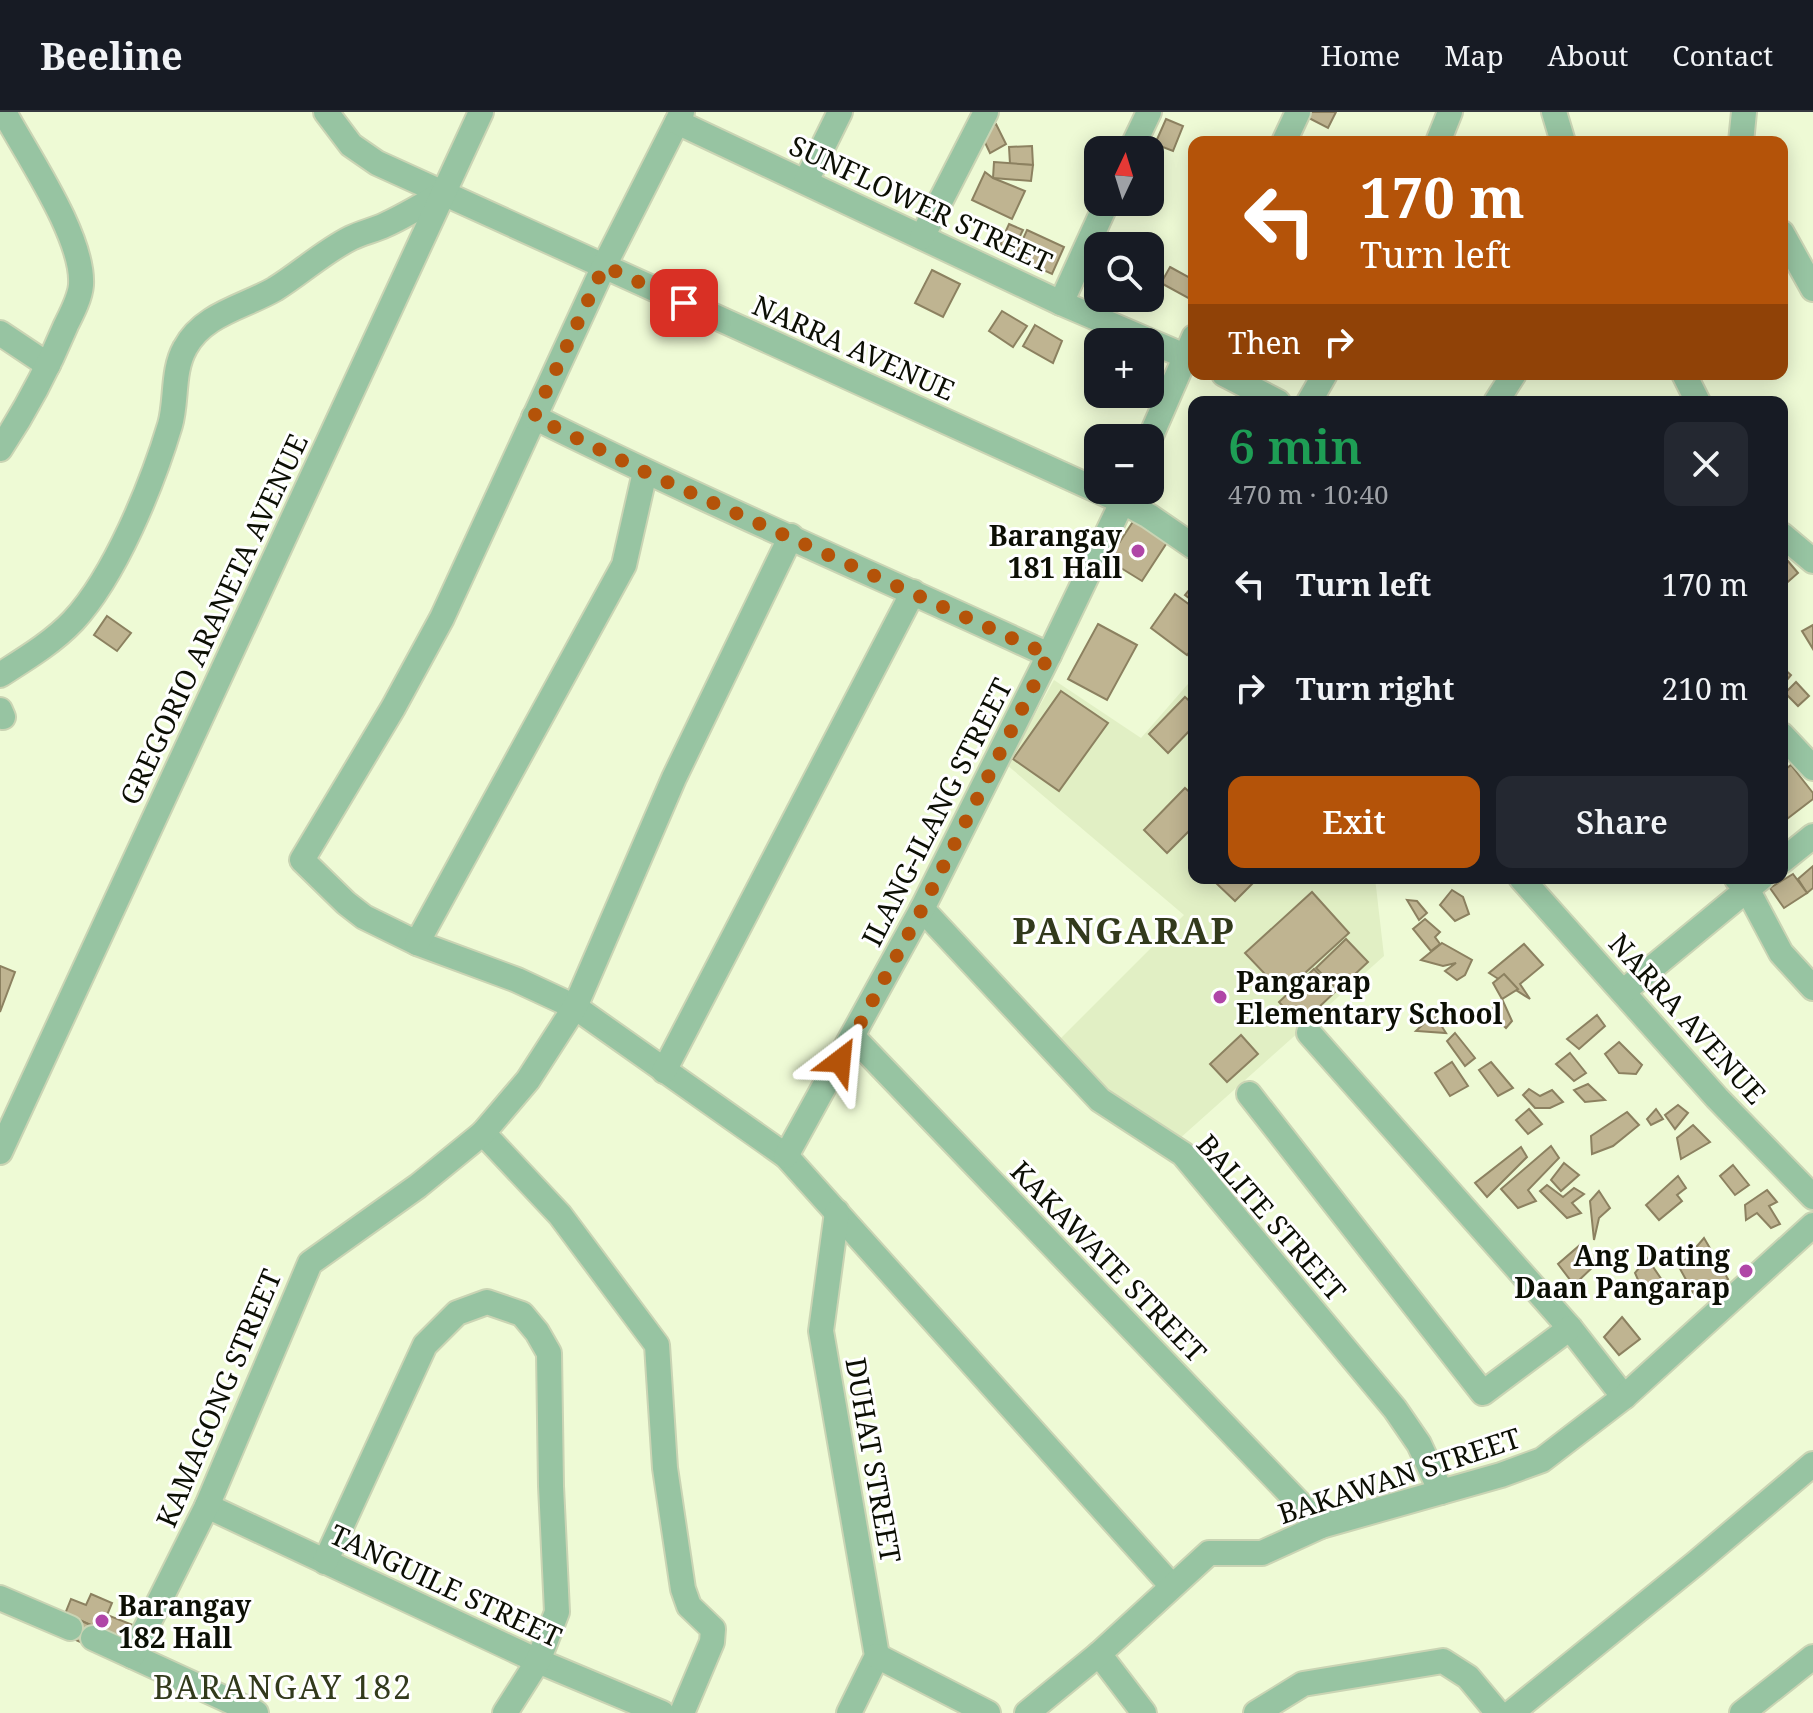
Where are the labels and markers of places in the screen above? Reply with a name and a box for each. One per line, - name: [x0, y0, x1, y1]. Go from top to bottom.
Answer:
- pin: [650, 269, 718, 337]
- place label: Barangay 181 Hall: [989, 516, 1123, 586]
- marker: Barangay 181 Hall: [1129, 542, 1147, 560]
- place label: Pangarap Elementary School: [1236, 962, 1503, 1032]
- marker: Pangarap Elementary School: [1211, 988, 1229, 1006]
- place label: Ang Dating Daan Pangarap: [1514, 1236, 1730, 1306]
- marker: Ang Dating Daan Pangarap: [1737, 1262, 1755, 1280]
- place label: Barangay 182 Hall: [118, 1586, 252, 1656]
- marker: Barangay 182 Hall: [93, 1612, 111, 1630]

